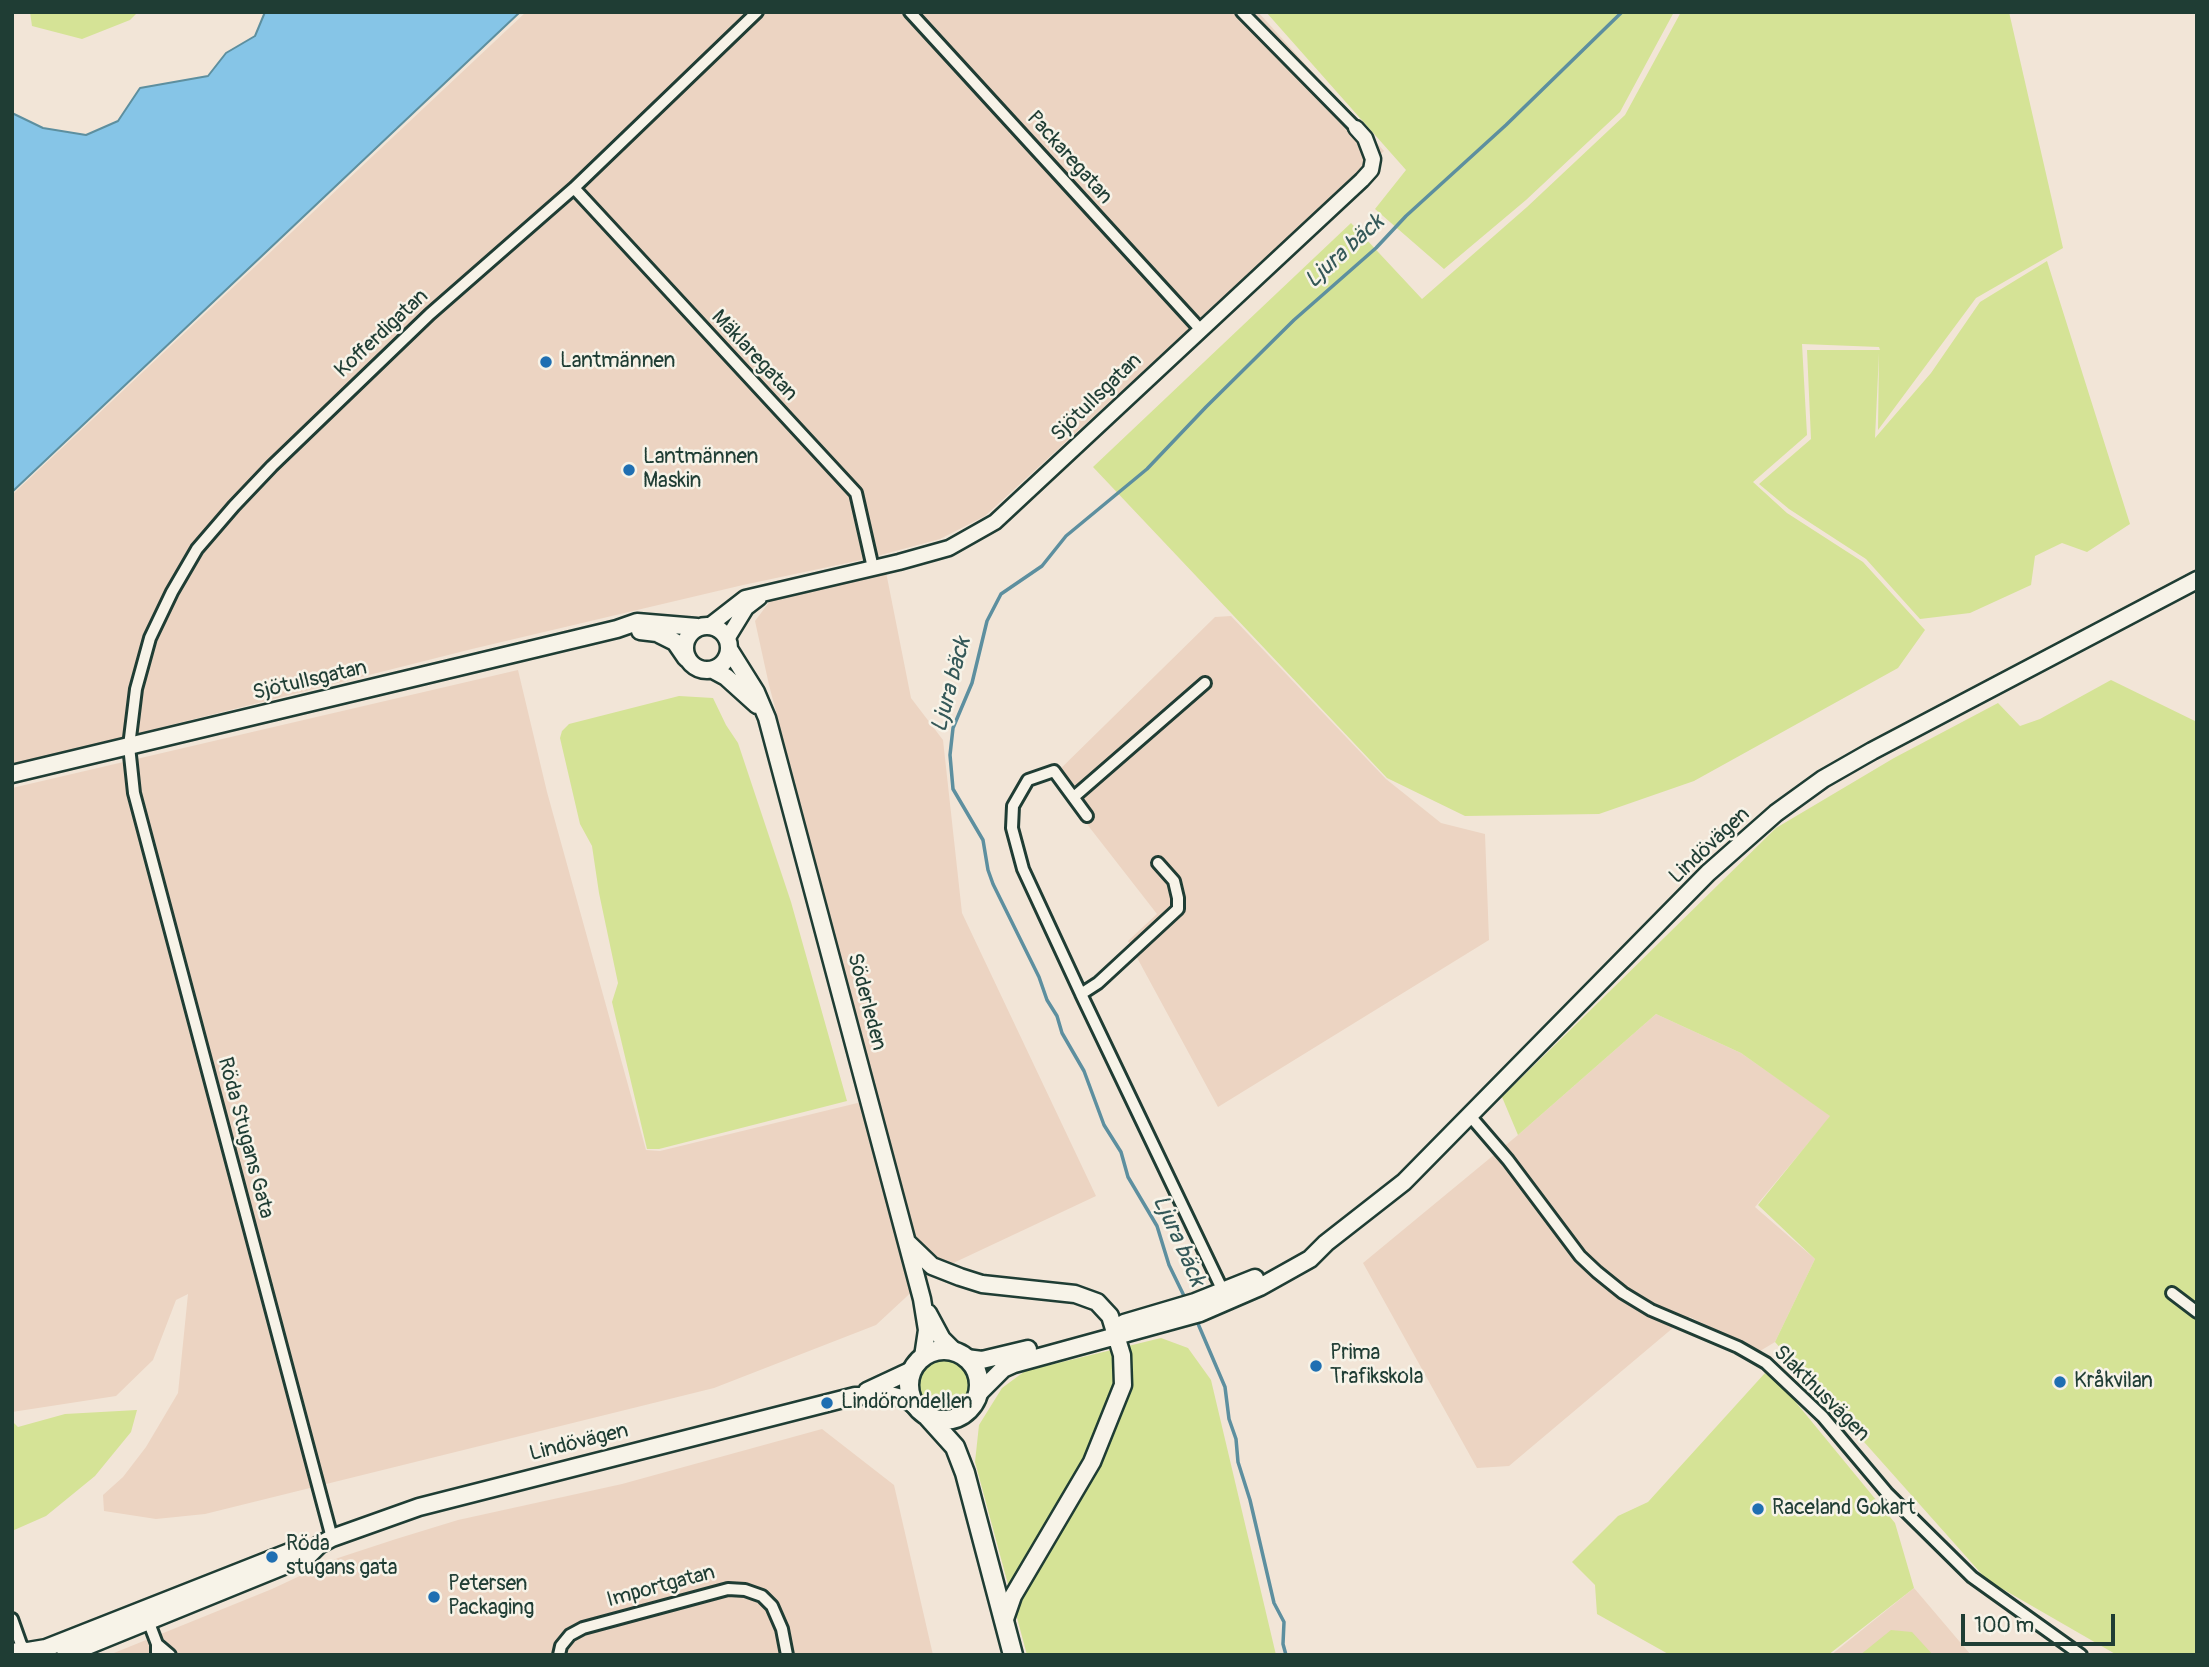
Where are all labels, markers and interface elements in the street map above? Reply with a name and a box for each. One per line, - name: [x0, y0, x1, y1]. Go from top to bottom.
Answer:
- street label: Packaregatan: [1021, 106, 1117, 210]
- water label: Ljura bäck: [1300, 209, 1390, 295]
- street label: Kofferdigatan: [330, 284, 434, 384]
- street label: Mäklaregatan: [705, 305, 803, 407]
- place label: Lantmännen: [560, 349, 675, 375]
- street label: Sjötullsgatan: [1046, 349, 1148, 447]
- marker: Lantmännen: [538, 354, 554, 370]
- place label: Lantmännen Maskin: [643, 445, 758, 495]
- marker: Lantmännen Maskin: [621, 462, 637, 478]
- water label: Ljura bäck: [926, 635, 978, 735]
- street label: Sjötullsgatan: [251, 656, 369, 706]
- street label: Lindövägen: [1665, 802, 1755, 890]
- street label: Söderleden: [841, 951, 891, 1053]
- street label: Röda Stugans Gata: [211, 1055, 279, 1221]
- water label: Ljura bäck: [1146, 1191, 1210, 1291]
- place label: Prima Trafikskola: [1330, 1341, 1423, 1391]
- street label: Slakthusvägen: [1768, 1341, 1874, 1447]
- marker: Prima Trafikskola: [1308, 1358, 1324, 1374]
- place label: Kråkvilan: [2074, 1369, 2153, 1395]
- marker: Kråkvilan: [2052, 1374, 2068, 1390]
- place label: Lindörondellen: [841, 1390, 973, 1416]
- marker: Lindörondellen: [819, 1395, 835, 1411]
- street label: Lindövägen: [527, 1419, 631, 1467]
- place label: Raceland Gokart: [1772, 1496, 1915, 1522]
- marker: Raceland Gokart: [1750, 1501, 1766, 1517]
- place label: Röda stugans gata: [286, 1532, 397, 1582]
- marker: Röda stugans gata: [264, 1549, 280, 1565]
- street label: Importgatan: [604, 1560, 718, 1614]
- place label: Petersen Packaging: [448, 1572, 534, 1622]
- marker: Petersen Packaging: [426, 1589, 442, 1605]
- scale bar: [1964, 1600, 2118, 1644]
- text: 100 m: [1974, 1612, 2034, 1639]

